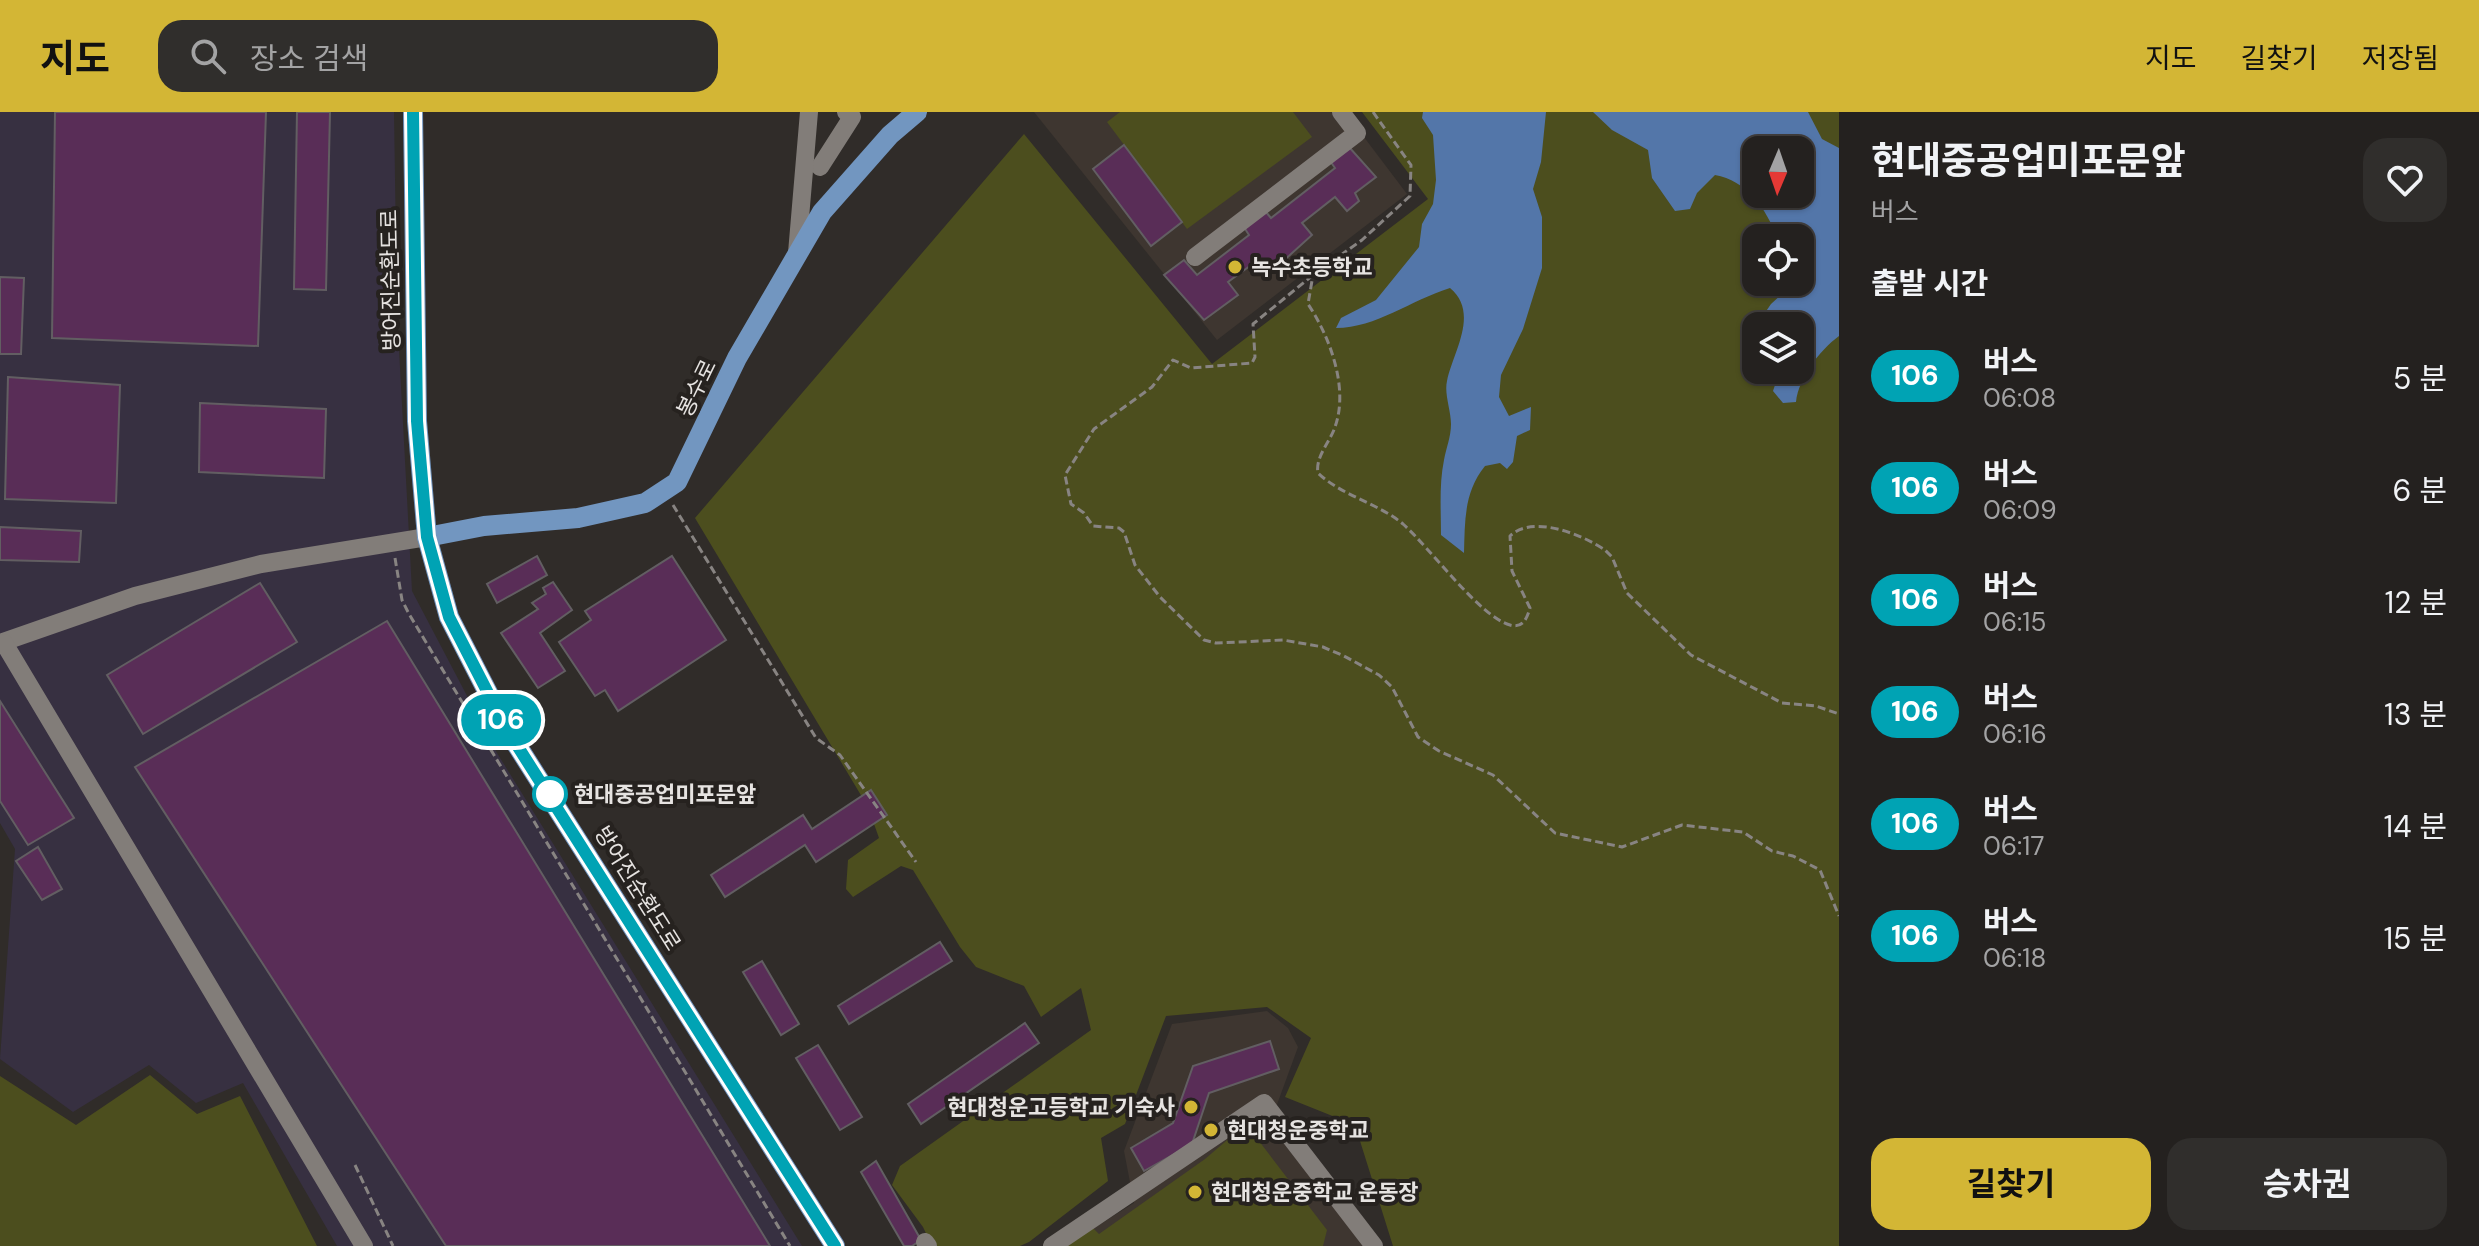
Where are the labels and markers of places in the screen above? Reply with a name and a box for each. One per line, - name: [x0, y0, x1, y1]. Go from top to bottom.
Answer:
- place label: 녹수초등학교: [1251, 253, 1372, 282]
- marker: 녹수초등학교: [1226, 258, 1244, 276]
- marker: 현대중공업미포문앞: [533, 777, 567, 811]
- place label: 현대중공업미포문앞: [574, 780, 756, 809]
- place label: 현대청운고등학교 기숙사: [947, 1093, 1175, 1122]
- marker: 현대청운고등학교 기숙사: [1182, 1098, 1200, 1116]
- place label: 현대청운중학교: [1227, 1116, 1369, 1145]
- marker: 현대청운중학교: [1202, 1121, 1220, 1139]
- place label: 현대청운중학교 운동장: [1211, 1178, 1419, 1207]
- marker: 현대청운중학교 운동장: [1186, 1183, 1204, 1201]

